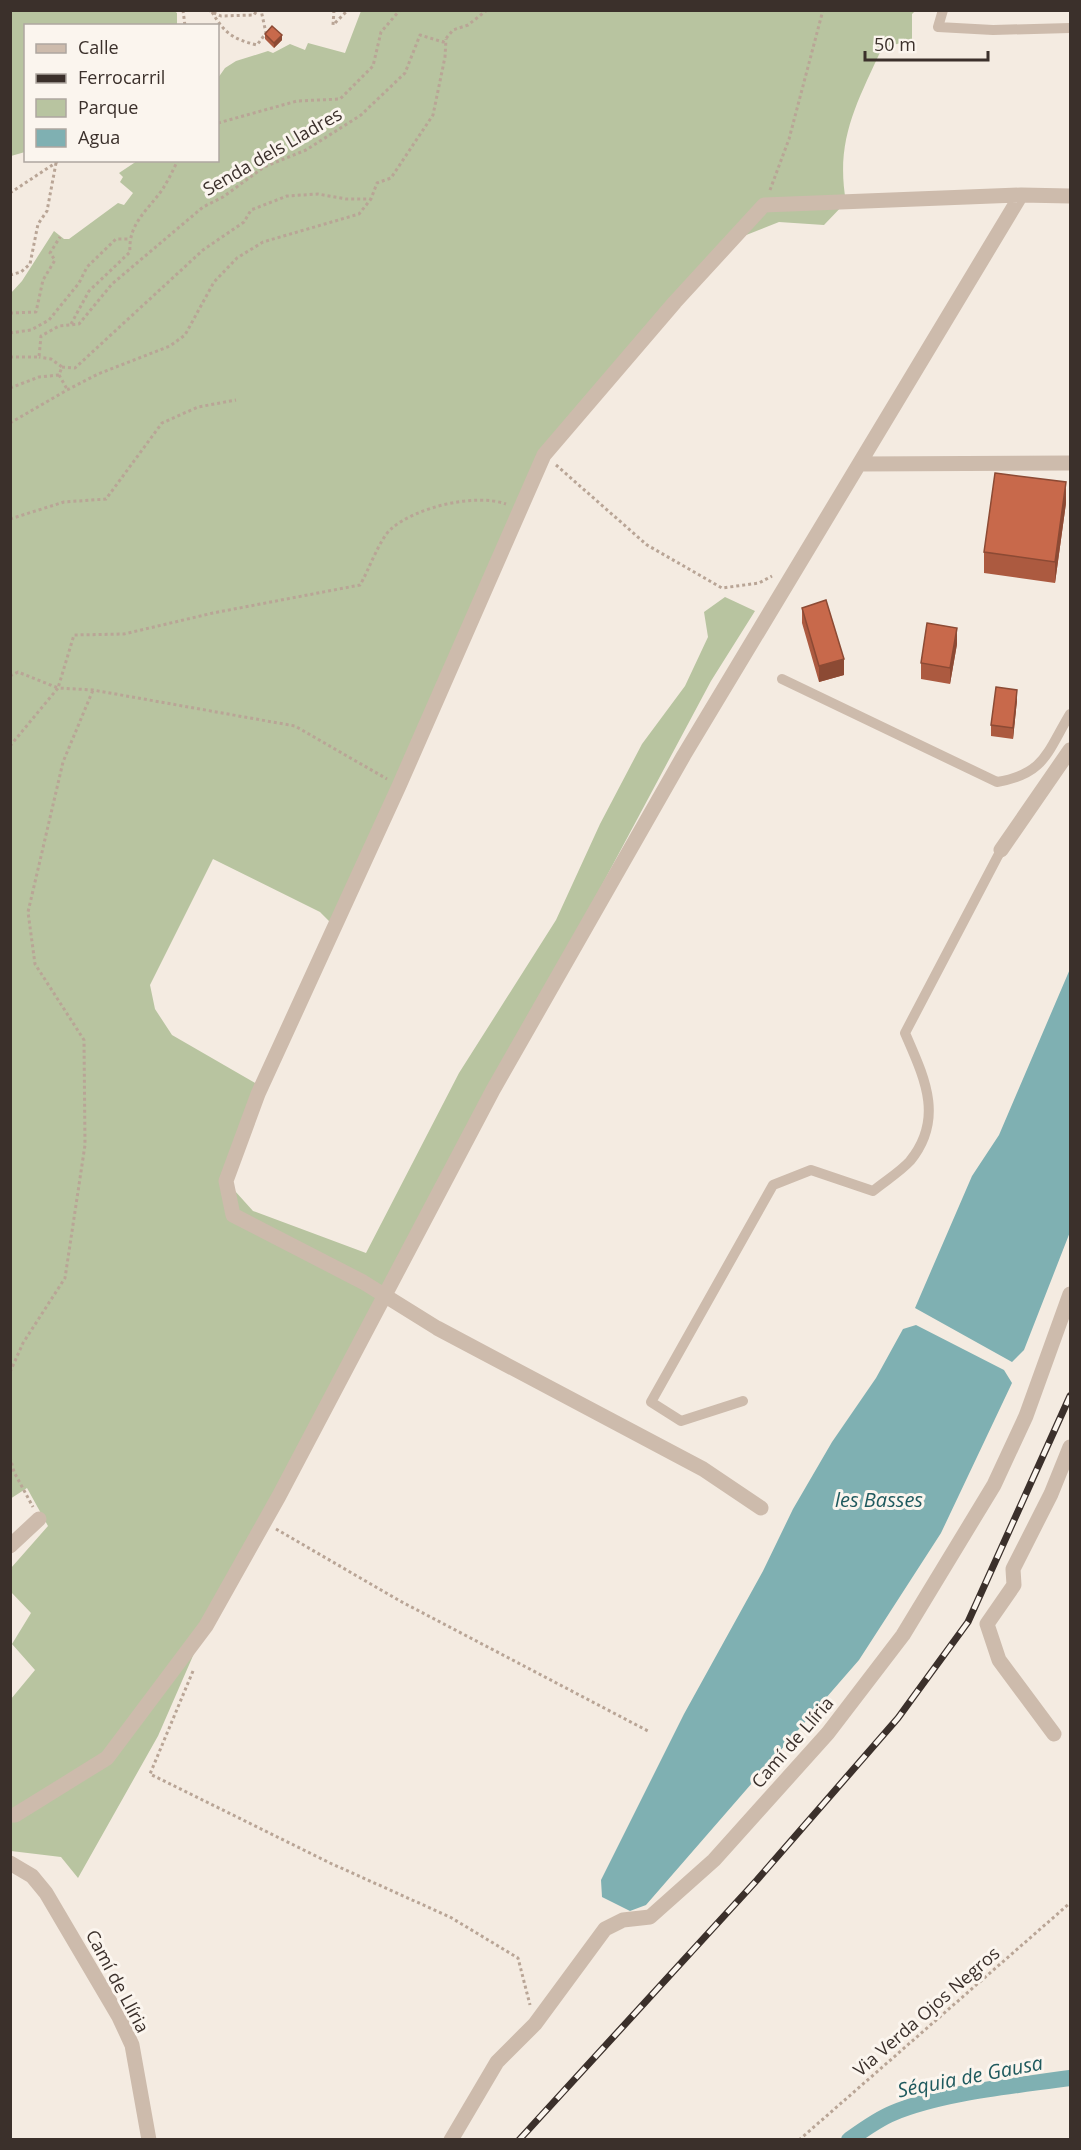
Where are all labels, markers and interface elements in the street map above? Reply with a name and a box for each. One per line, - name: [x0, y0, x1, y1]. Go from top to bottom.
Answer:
- legend: [24, 24, 219, 162]
- scale bar: [865, 24, 988, 62]
- text: 50 m: [874, 32, 916, 56]
- text: Calle: [78, 35, 119, 59]
- text: Ferrocarril: [78, 65, 165, 89]
- text: Parque: [78, 95, 138, 119]
- street label: Senda dels Lladres: [198, 101, 346, 201]
- text: Agua: [78, 125, 120, 149]
- water label: les Basses: [835, 1486, 923, 1513]
- street label: Camí de Llíria: [746, 1691, 838, 1793]
- street label: Camí de Llíria: [81, 1925, 155, 2037]
- street label: Via Verda Ojos Negros: [848, 1941, 1004, 2081]
- water label: Séquia de Gausa: [895, 2049, 1045, 2103]

